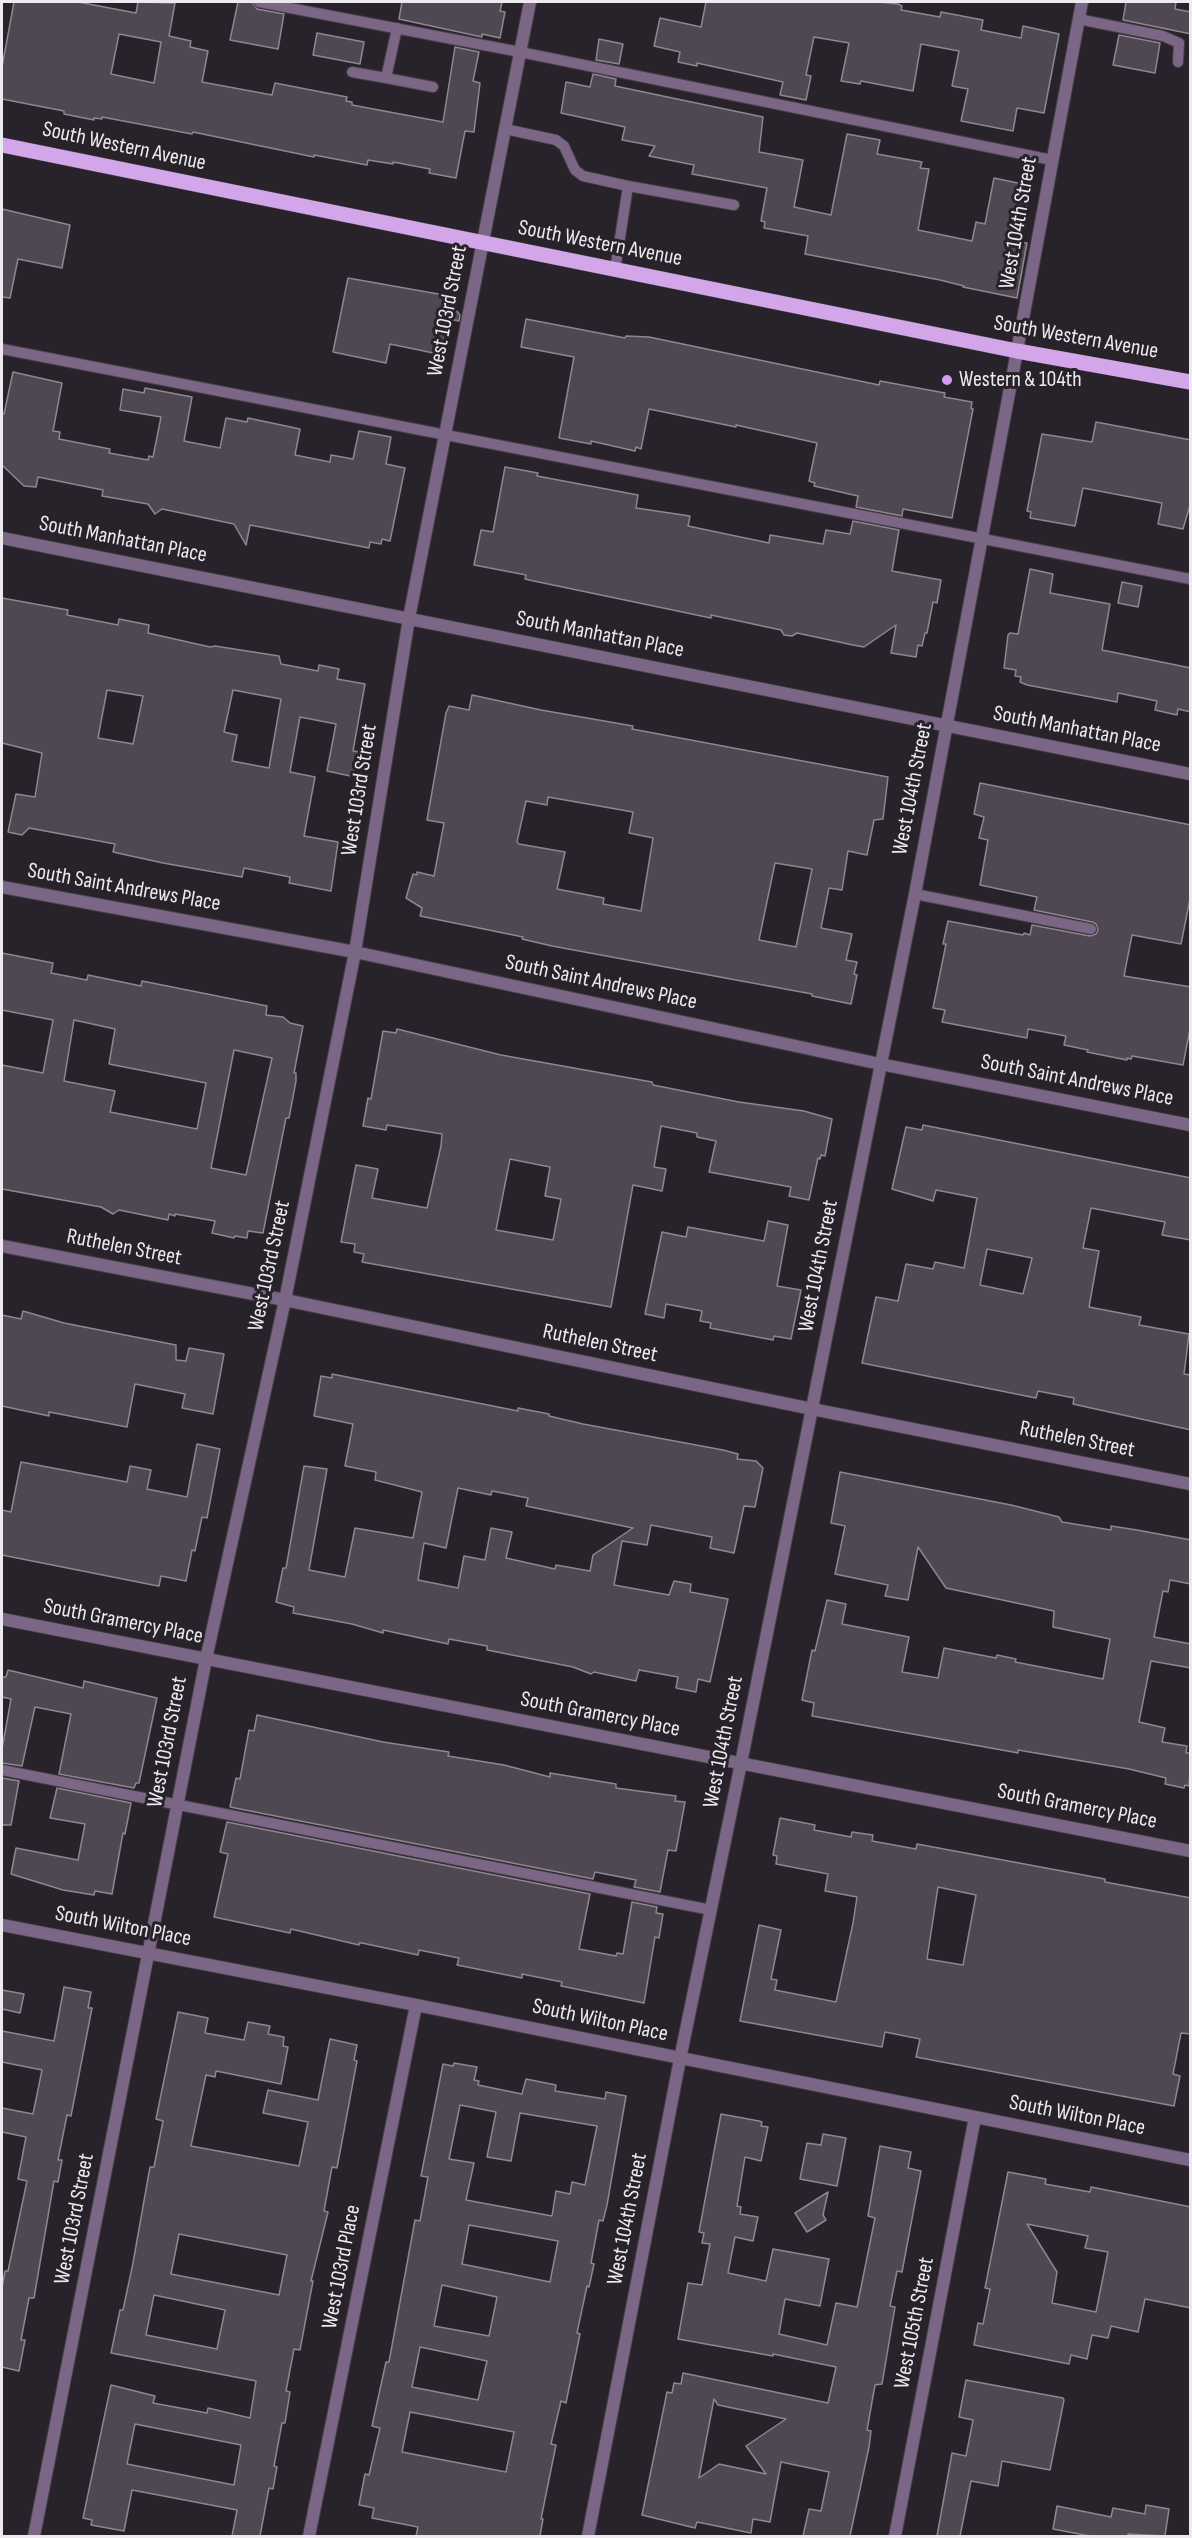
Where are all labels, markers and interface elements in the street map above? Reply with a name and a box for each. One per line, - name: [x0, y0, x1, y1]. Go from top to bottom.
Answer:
- street label: South Western Avenue: [40, 117, 208, 177]
- street label: West 104th Street: [994, 155, 1044, 291]
- street label: South Western Avenue: [516, 215, 684, 273]
- street label: West 103rd Street: [422, 243, 474, 379]
- street label: South Western Avenue: [992, 311, 1160, 365]
- place label: Western & 104th: [959, 367, 1082, 393]
- marker: Western & 104th: [940, 373, 954, 387]
- street label: South Manhattan Place: [37, 511, 209, 569]
- street label: South Manhattan Place: [514, 606, 686, 664]
- street label: South Manhattan Place: [991, 701, 1163, 759]
- street label: West 104th Street: [887, 721, 939, 857]
- street label: West 103rd Street: [337, 722, 383, 858]
- street label: South Saint Andrews Place: [25, 858, 223, 918]
- street label: South Saint Andrews Place: [503, 950, 699, 1016]
- street label: South Saint Andrews Place: [979, 1049, 1175, 1113]
- street label: West 103rd Street: [243, 1198, 297, 1334]
- street label: West 104th Street: [793, 1198, 845, 1334]
- street label: Ruthelen Street: [64, 1224, 184, 1272]
- street label: Ruthelen Street: [540, 1319, 660, 1369]
- street label: Ruthelen Street: [1017, 1416, 1137, 1464]
- street label: South Gramercy Place: [41, 1594, 205, 1650]
- street label: West 103rd Street: [142, 1674, 194, 1810]
- street label: West 104th Street: [698, 1674, 750, 1810]
- street label: South Gramercy Place: [518, 1687, 682, 1743]
- street label: South Gramercy Place: [995, 1779, 1159, 1835]
- street label: South Wilton Place: [53, 1901, 193, 1953]
- street label: South Wilton Place: [530, 1994, 670, 2048]
- street label: South Wilton Place: [1007, 2090, 1147, 2142]
- street label: West 103rd Street: [49, 2151, 101, 2287]
- street label: West 104th Street: [602, 2151, 654, 2287]
- street label: West 103rd Place: [317, 2203, 367, 2331]
- street label: West 105th Street: [889, 2255, 941, 2391]

